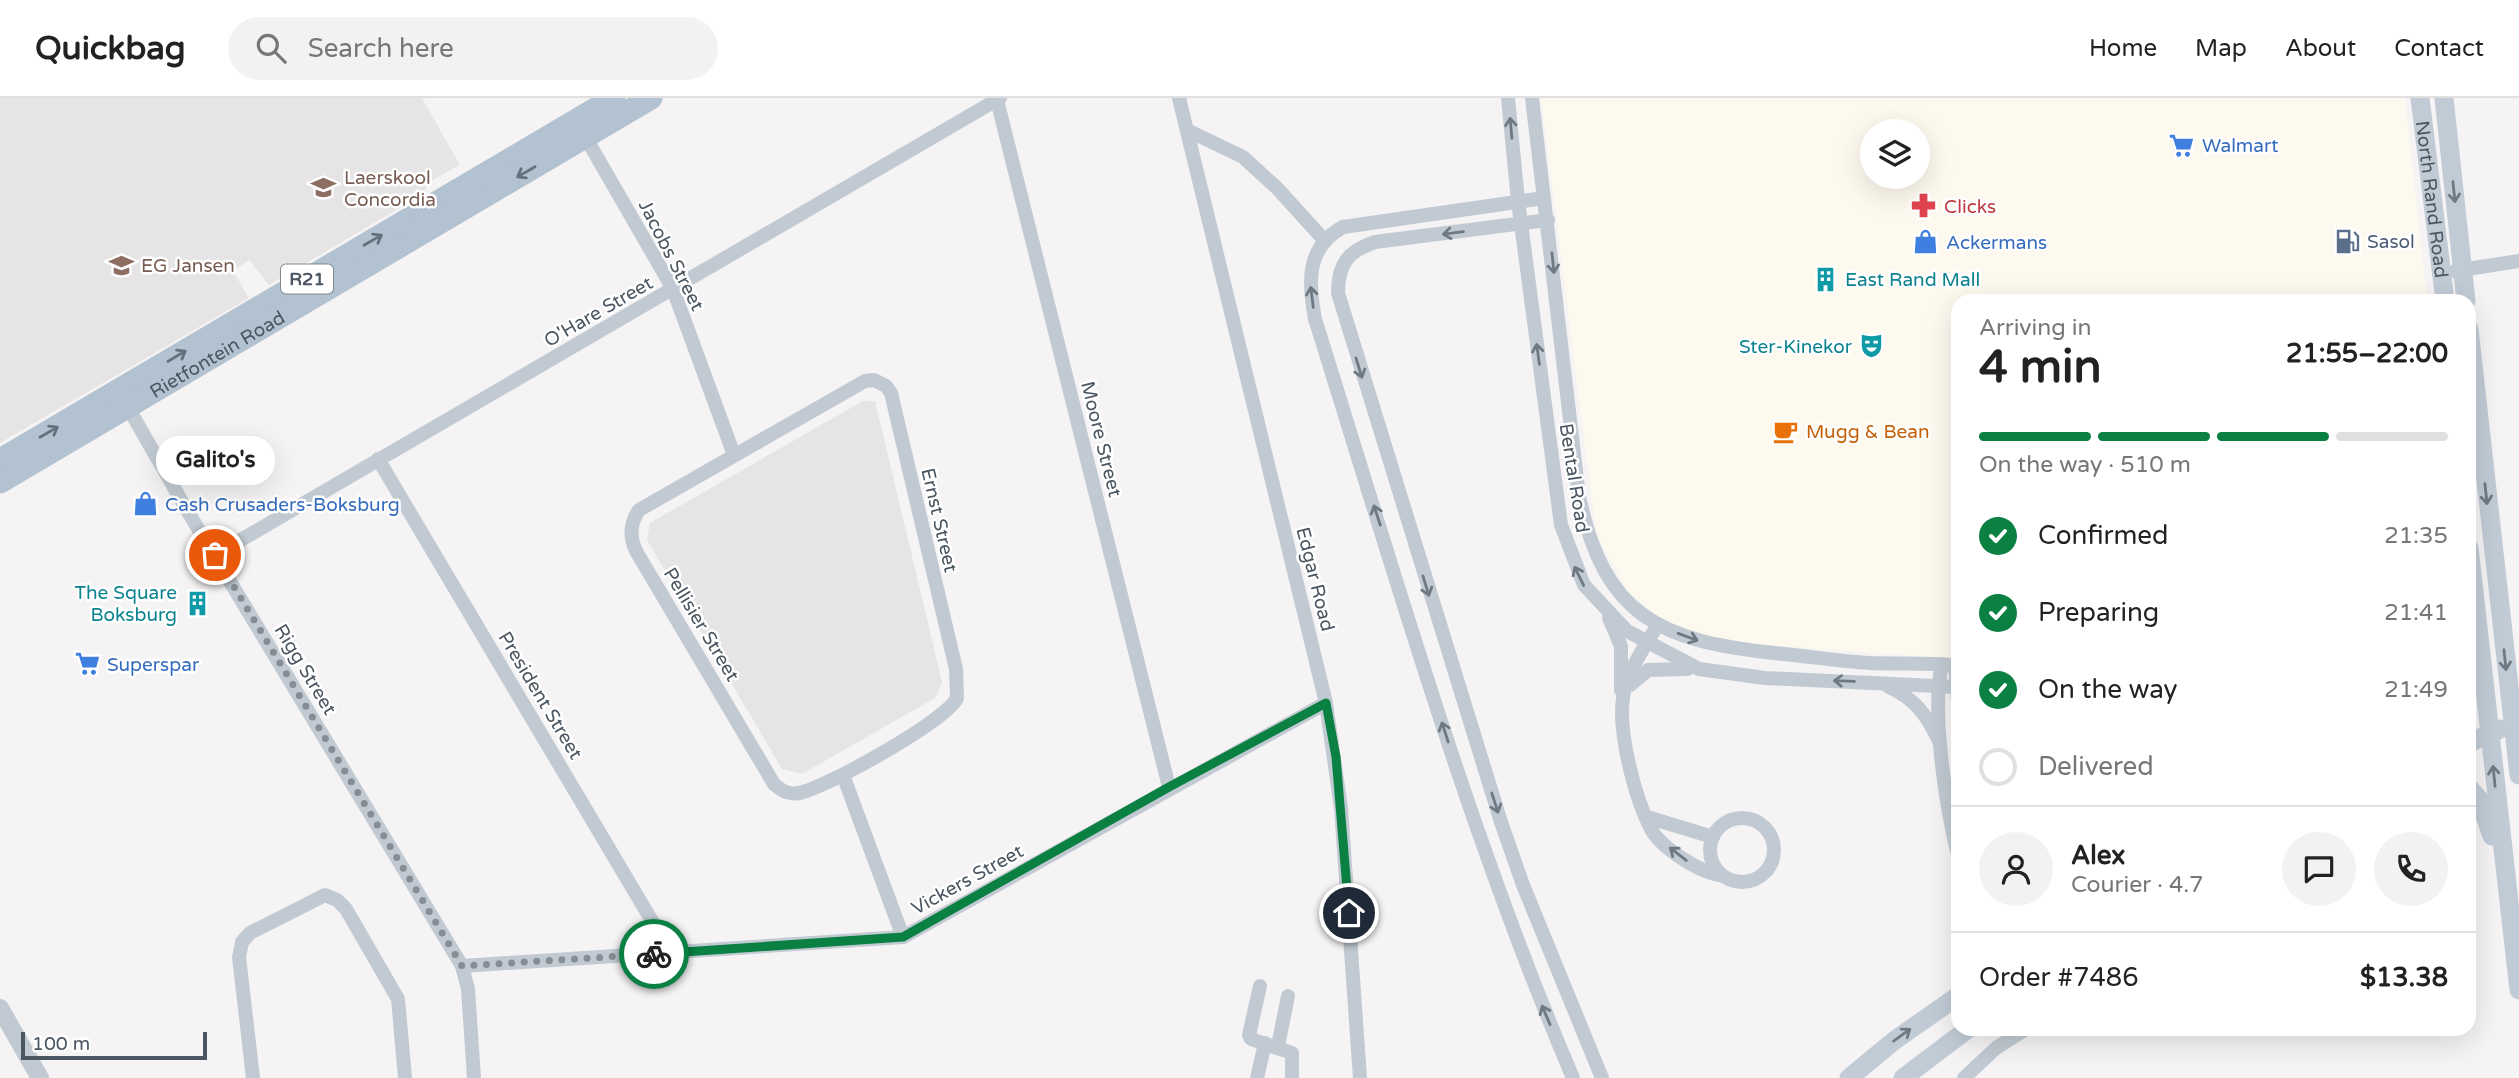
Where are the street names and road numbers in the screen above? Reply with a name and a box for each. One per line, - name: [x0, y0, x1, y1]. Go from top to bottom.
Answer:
- street label: North Rand Road: [2411, 120, 2452, 279]
- street label: Jacobs Street: [634, 196, 708, 315]
- road number: R21: [281, 264, 333, 294]
- street label: O'Hare Street: [540, 272, 657, 352]
- street label: Rietfontein Road: [146, 307, 289, 403]
- street label: Moore Street: [1076, 379, 1126, 499]
- street label: Bental Road: [1555, 422, 1594, 534]
- street label: Ernst Street: [916, 466, 962, 575]
- street label: Edgar Road: [1291, 525, 1339, 634]
- street label: Pellisier Street: [659, 564, 744, 685]
- street label: Rigg Street: [270, 620, 341, 719]
- street label: President Street: [493, 628, 587, 763]
- street label: Vickers Street: [908, 840, 1027, 920]

